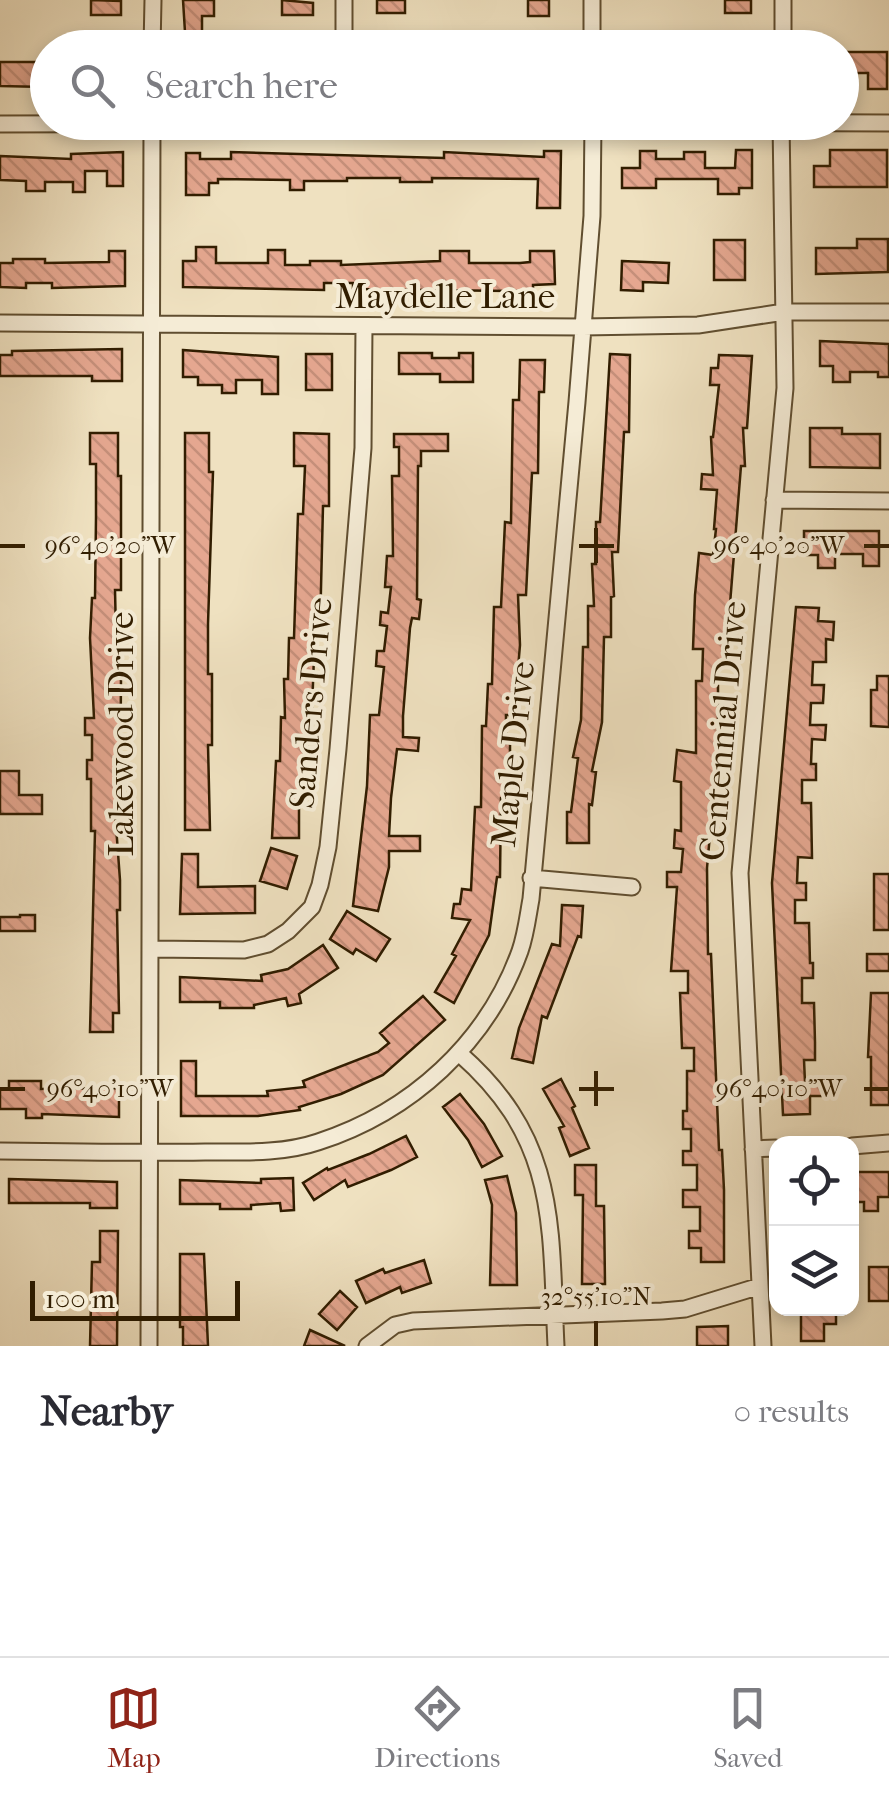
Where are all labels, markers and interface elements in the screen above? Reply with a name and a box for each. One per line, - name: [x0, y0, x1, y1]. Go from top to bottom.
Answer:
- search box: [30, 30, 859, 140]
- icon: search: [65, 58, 120, 113]
- text: Search here: [145, 63, 338, 108]
- street label: Maydelle Lane: [335, 276, 555, 317]
- text: 96°40'20"W: [45, 531, 177, 560]
- text: 96°40'20"W: [714, 531, 846, 560]
- street label: Sanders Drive: [281, 596, 341, 810]
- street label: Centennial Drive: [691, 599, 755, 863]
- street label: Lakewood Drive: [101, 612, 142, 856]
- street label: Maple Drive: [483, 659, 543, 849]
- text: 96°40'10"W: [47, 1074, 175, 1103]
- text: 96°40'10"W: [716, 1074, 844, 1103]
- map controls: [769, 1136, 859, 1316]
- button: locate: [769, 1136, 859, 1226]
- button: layers: [769, 1226, 859, 1316]
- scale bar: [30, 1276, 240, 1320]
- text: 100 m: [45, 1282, 115, 1315]
- text: 32°55'10"N: [541, 1282, 651, 1311]
- text: Nearby: [40, 1387, 172, 1436]
- text: 0 results: [733, 1393, 849, 1430]
- tab: Map: [106, 1681, 161, 1774]
- tab: Directions: [374, 1681, 500, 1774]
- tab: Saved: [713, 1681, 783, 1774]

